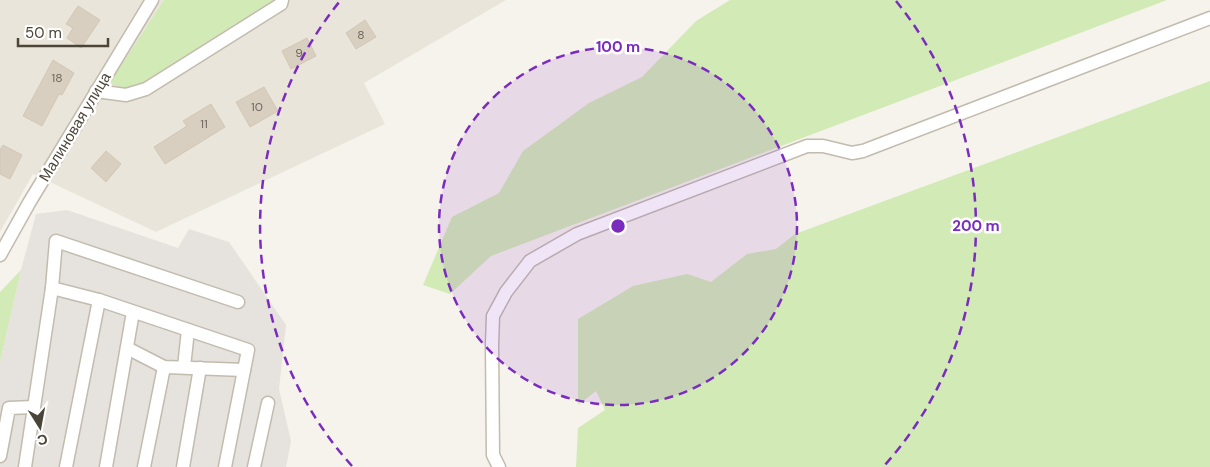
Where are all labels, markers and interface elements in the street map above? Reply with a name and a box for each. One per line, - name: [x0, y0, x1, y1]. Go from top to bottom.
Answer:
- scale bar: [18, 15, 108, 47]
- text: 50 m: [25, 23, 62, 43]
- house number: 8: [357, 27, 365, 43]
- text: 100 m: [596, 37, 640, 57]
- house number: 9: [295, 45, 303, 61]
- street label: Малиновая улица: [34, 68, 116, 185]
- house number: 18: [51, 70, 63, 86]
- house number: 10: [251, 99, 263, 115]
- house number: 11: [200, 116, 208, 132]
- text: 200 m: [952, 216, 1000, 236]
- centre of rings: [609, 217, 627, 235]
- north arrow: [15, 402, 65, 452]
- text: С: [36, 430, 49, 450]

